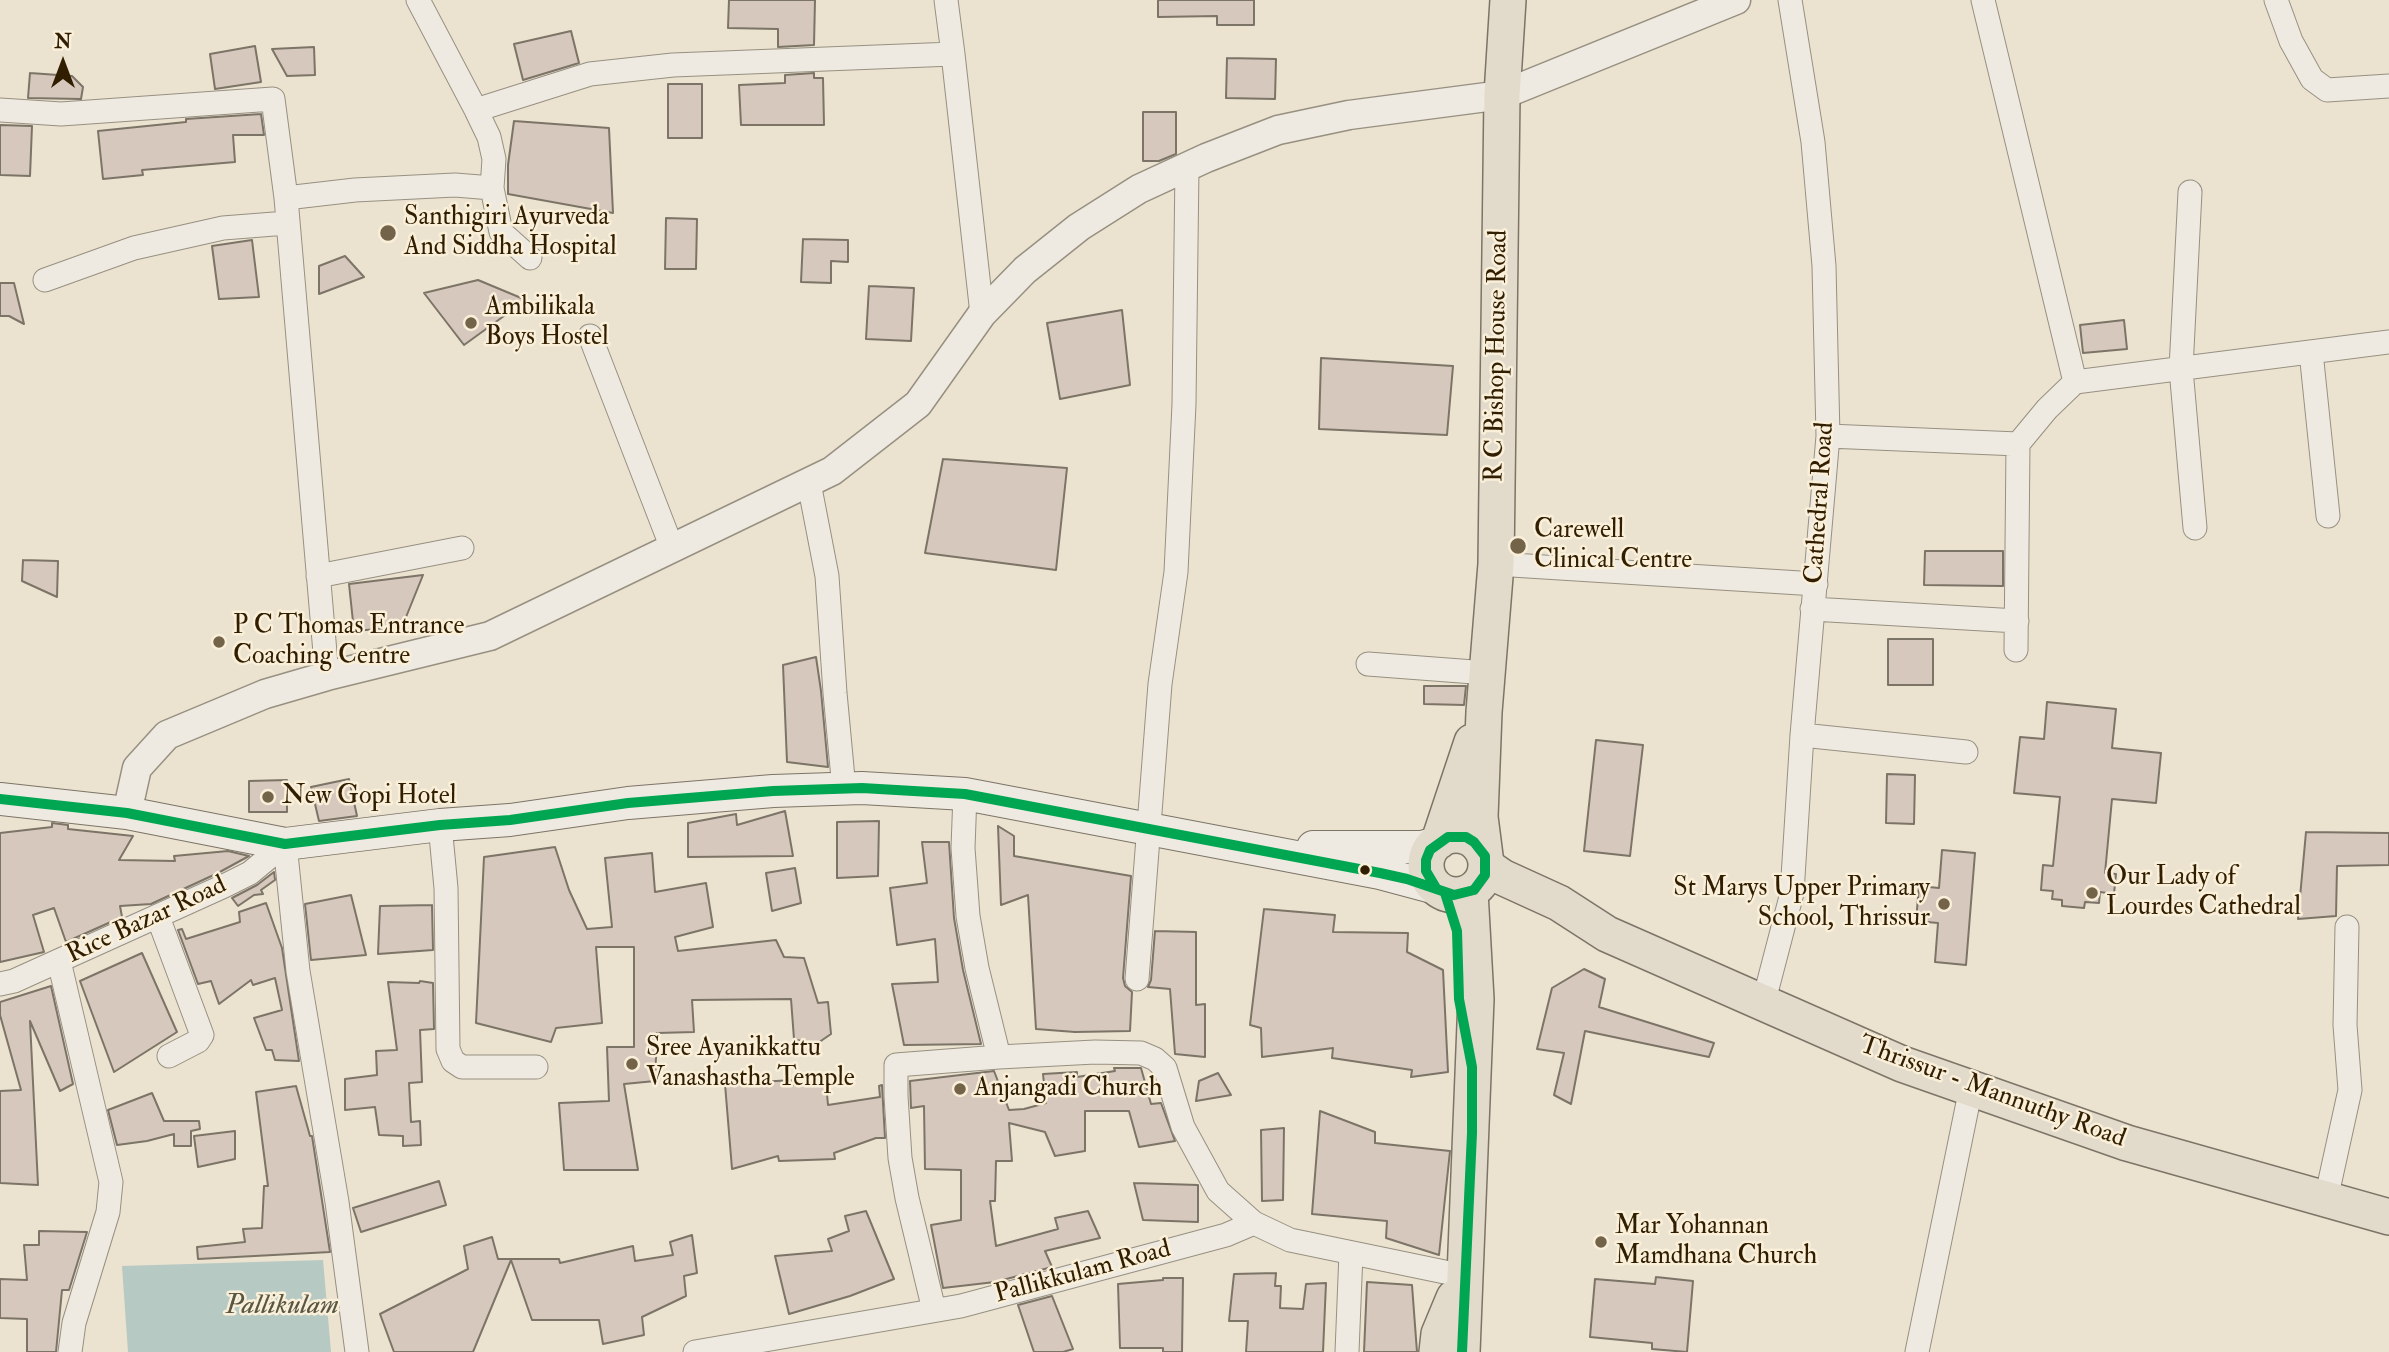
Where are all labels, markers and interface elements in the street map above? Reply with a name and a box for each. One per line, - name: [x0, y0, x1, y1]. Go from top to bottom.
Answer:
- north arrow: [28, 28, 98, 98]
- text: N: [54, 30, 72, 54]
- place label: Santhigiri Ayurveda And Siddha Hospital: [404, 202, 617, 264]
- marker: Santhigiri Ayurveda And Siddha Hospital: [378, 223, 398, 243]
- street label: R C Bishop House Road: [1480, 229, 1516, 483]
- place label: Ambilikala Boys Hostel: [485, 292, 609, 354]
- marker: Ambilikala Boys Hostel: [463, 315, 479, 331]
- street label: Cathedral Road: [1800, 421, 1842, 585]
- place label: Carewell Clinical Centre: [1534, 515, 1692, 576]
- marker: Carewell Clinical Centre: [1508, 536, 1528, 556]
- place label: P C Thomas Entrance Coaching Centre: [233, 611, 464, 672]
- marker: P C Thomas Entrance Coaching Centre: [211, 634, 227, 650]
- place label: New Gopi Hotel: [282, 781, 456, 813]
- marker: New Gopi Hotel: [260, 789, 276, 805]
- place label: Our Lady of Lourdes Cathedral: [2106, 862, 2301, 924]
- unlabelled marker: [1358, 863, 1372, 877]
- street label: Rice Bazar Road: [62, 870, 232, 972]
- place label: St Marys Upper Primary School, Thrissur: [1673, 873, 1930, 934]
- marker: Our Lady of Lourdes Cathedral: [2084, 885, 2100, 901]
- marker: St Marys Upper Primary School, Thrissur: [1936, 896, 1952, 912]
- street label: Thrissur - Mannuthy Road: [1855, 1030, 2129, 1156]
- place label: Sree Ayanikkattu Vanashastha Temple: [646, 1033, 855, 1094]
- marker: Sree Ayanikkattu Vanashastha Temple: [624, 1056, 640, 1072]
- place label: Anjangadi Church: [974, 1073, 1162, 1105]
- marker: Anjangadi Church: [952, 1081, 968, 1097]
- place label: Mar Yohannan Mamdhana Church: [1615, 1211, 1817, 1272]
- marker: Mar Yohannan Mamdhana Church: [1593, 1234, 1609, 1250]
- street label: Pallikkulam Road: [992, 1235, 1174, 1311]
- water label: Pallikulam: [225, 1290, 339, 1324]

